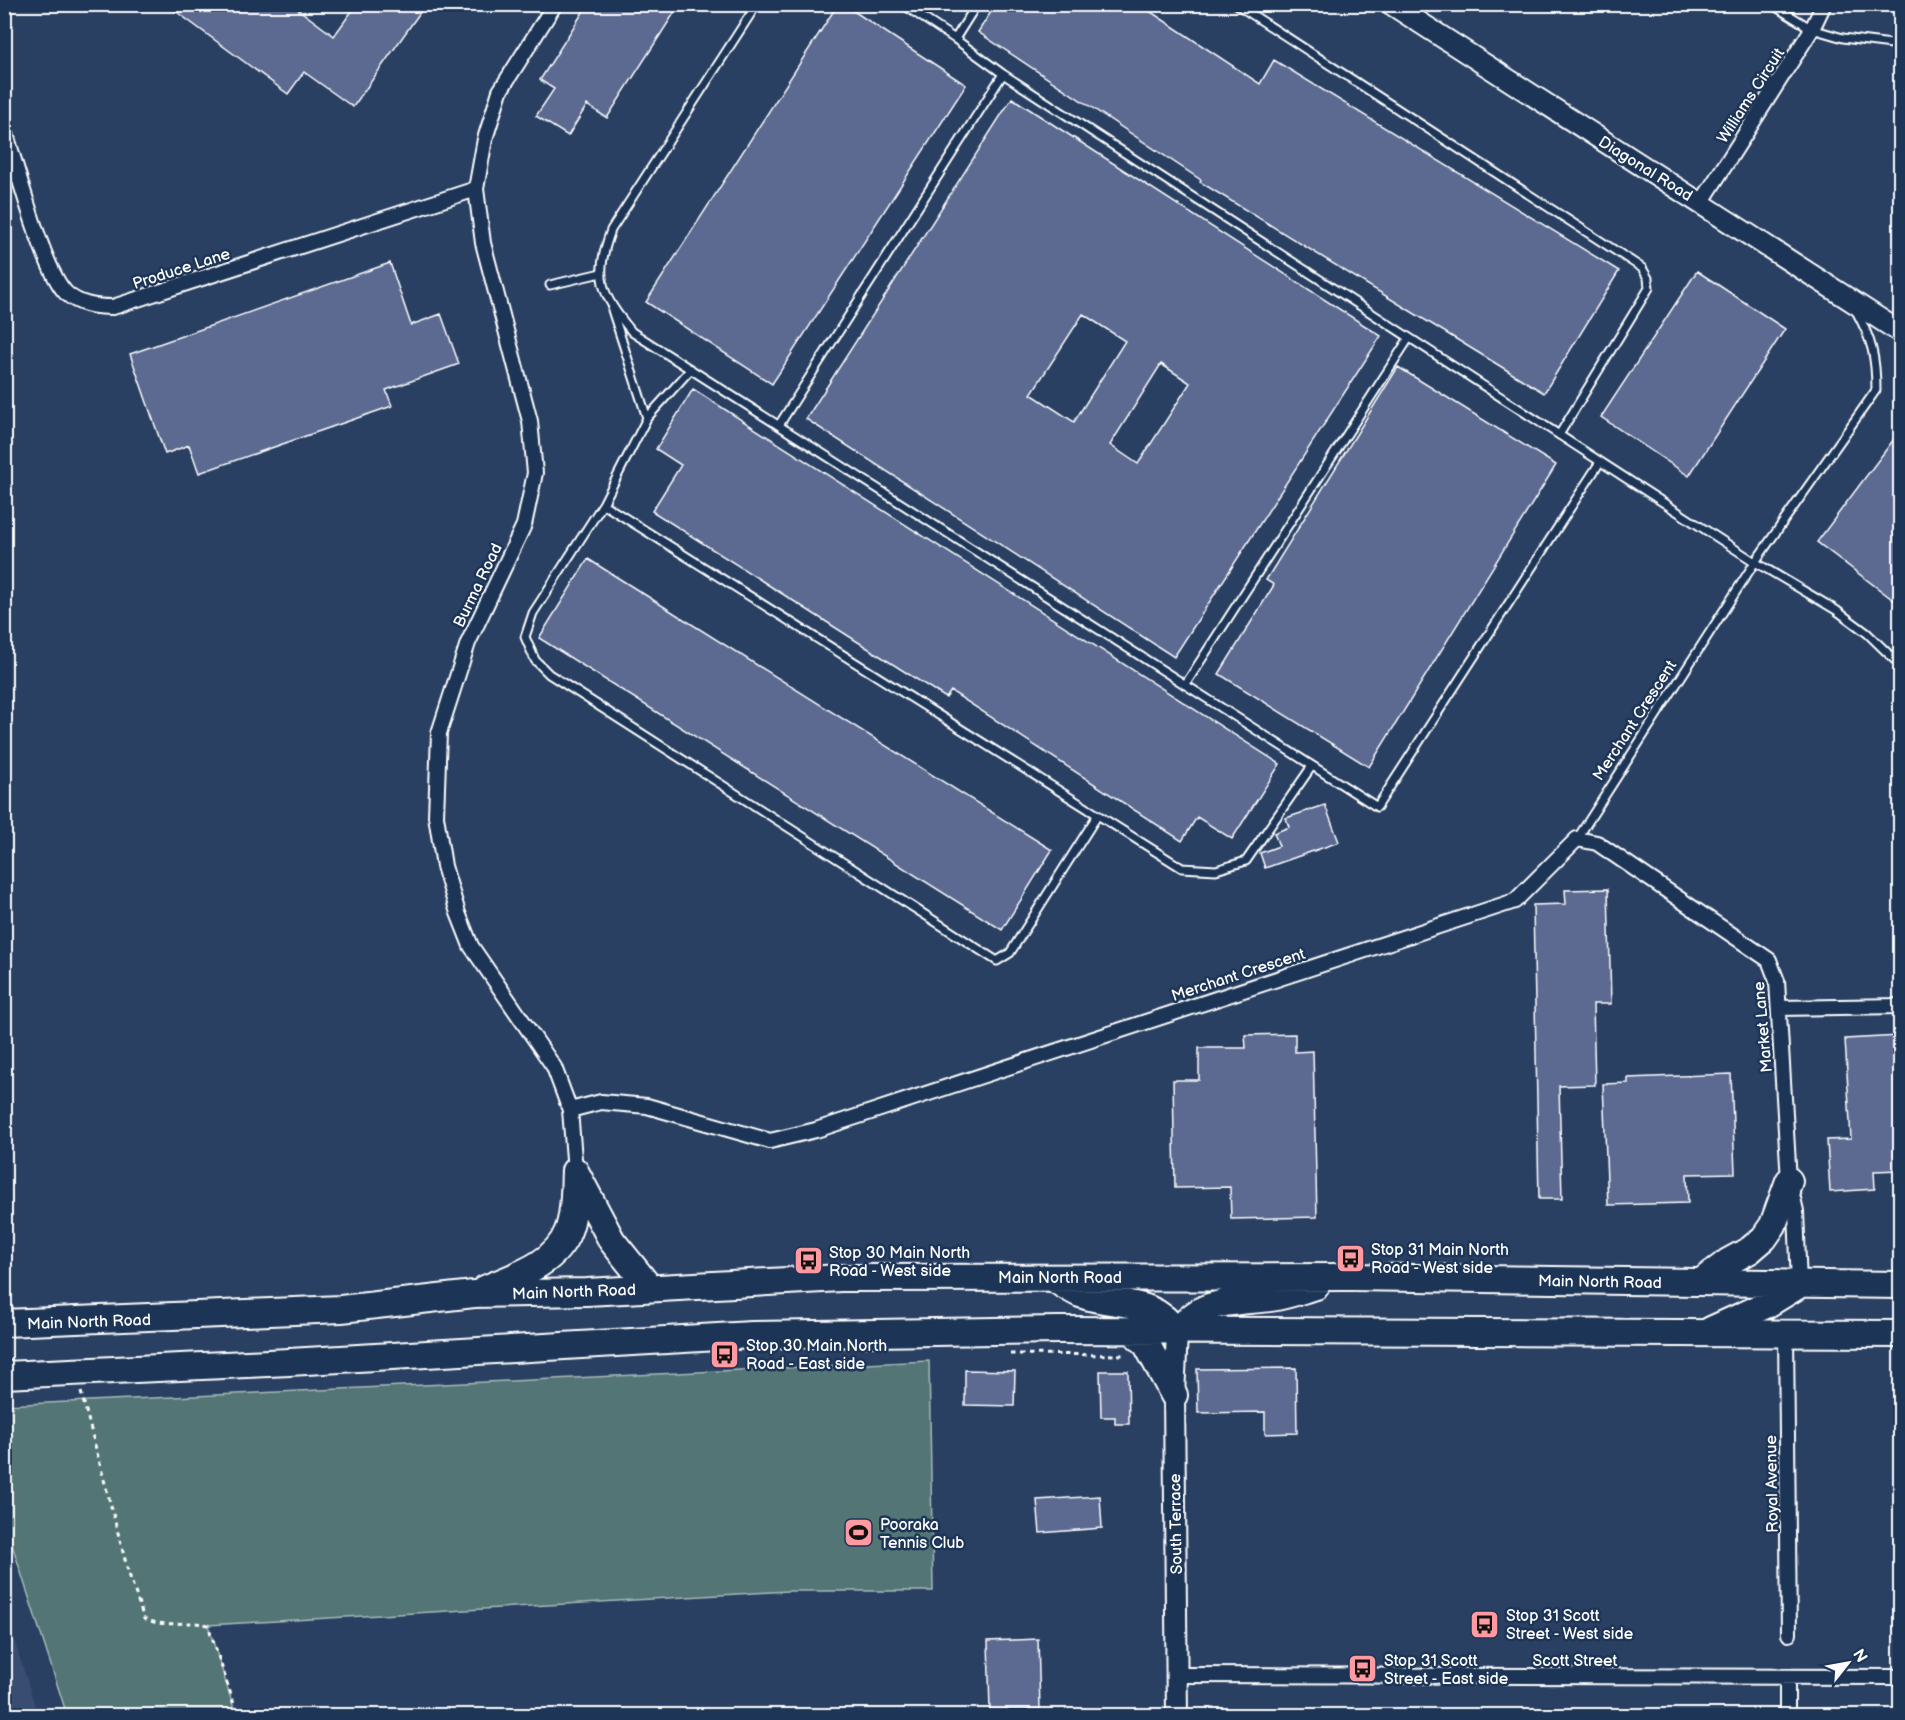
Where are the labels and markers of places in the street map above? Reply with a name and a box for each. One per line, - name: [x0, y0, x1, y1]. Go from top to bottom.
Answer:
- place label: Stop 31 Main North Road - West side: [1371, 1241, 1509, 1278]
- bus stop icon: Stop 31 Main North Road - West side: [1334, 1242, 1366, 1274]
- place label: Stop 30 Main North Road - West side: [829, 1244, 970, 1281]
- bus stop icon: Stop 30 Main North Road - West side: [792, 1245, 824, 1277]
- place label: Stop 30 Main North Road - East side: [746, 1337, 887, 1374]
- bus stop icon: Stop 30 Main North Road - East side: [709, 1338, 741, 1370]
- place label: Pooraka Tennis Club: [880, 1516, 964, 1553]
- sports icon: Pooraka Tennis Club: [843, 1517, 875, 1549]
- place label: Stop 31 Scott Street - West side: [1506, 1607, 1634, 1644]
- bus stop icon: Stop 31 Scott Street - West side: [1469, 1608, 1501, 1640]
- place label: Stop 31 Scott Street - East side: [1384, 1652, 1509, 1689]
- bus stop icon: Stop 31 Scott Street - East side: [1347, 1653, 1379, 1685]

